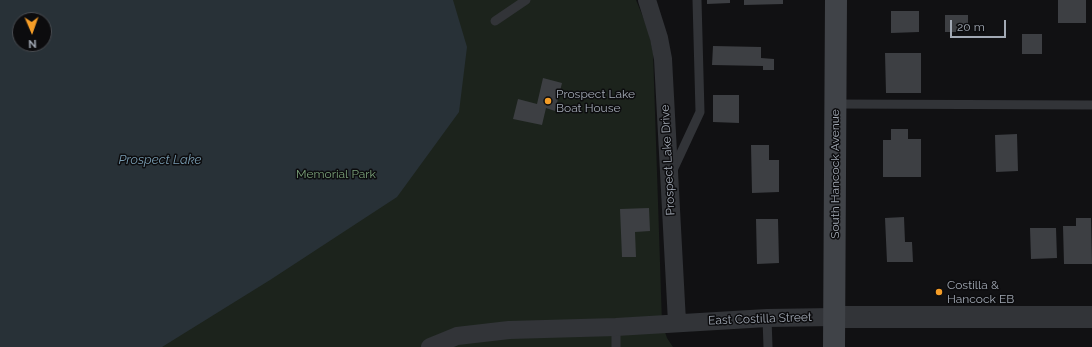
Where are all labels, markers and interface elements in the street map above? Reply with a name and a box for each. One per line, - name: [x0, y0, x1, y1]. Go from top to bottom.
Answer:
- north arrow: [12, 12, 52, 52]
- scale bar: [952, 12, 1008, 38]
- text: 20 m: [957, 20, 985, 34]
- text: N: [28, 37, 37, 50]
- place label: Prospect Lake Boat House: [556, 87, 635, 115]
- marker: Prospect Lake Boat House: [543, 96, 553, 106]
- street label: Prospect Lake Drive: [658, 104, 678, 216]
- street label: South Hancock Avenue: [828, 109, 842, 239]
- water label: Prospect Lake: [118, 152, 202, 168]
- park label: Memorial Park: [296, 167, 376, 181]
- place label: Costilla & Hancock EB: [947, 278, 1014, 306]
- marker: Costilla & Hancock EB: [934, 287, 944, 297]
- street label: East Costilla Street: [708, 310, 812, 328]

